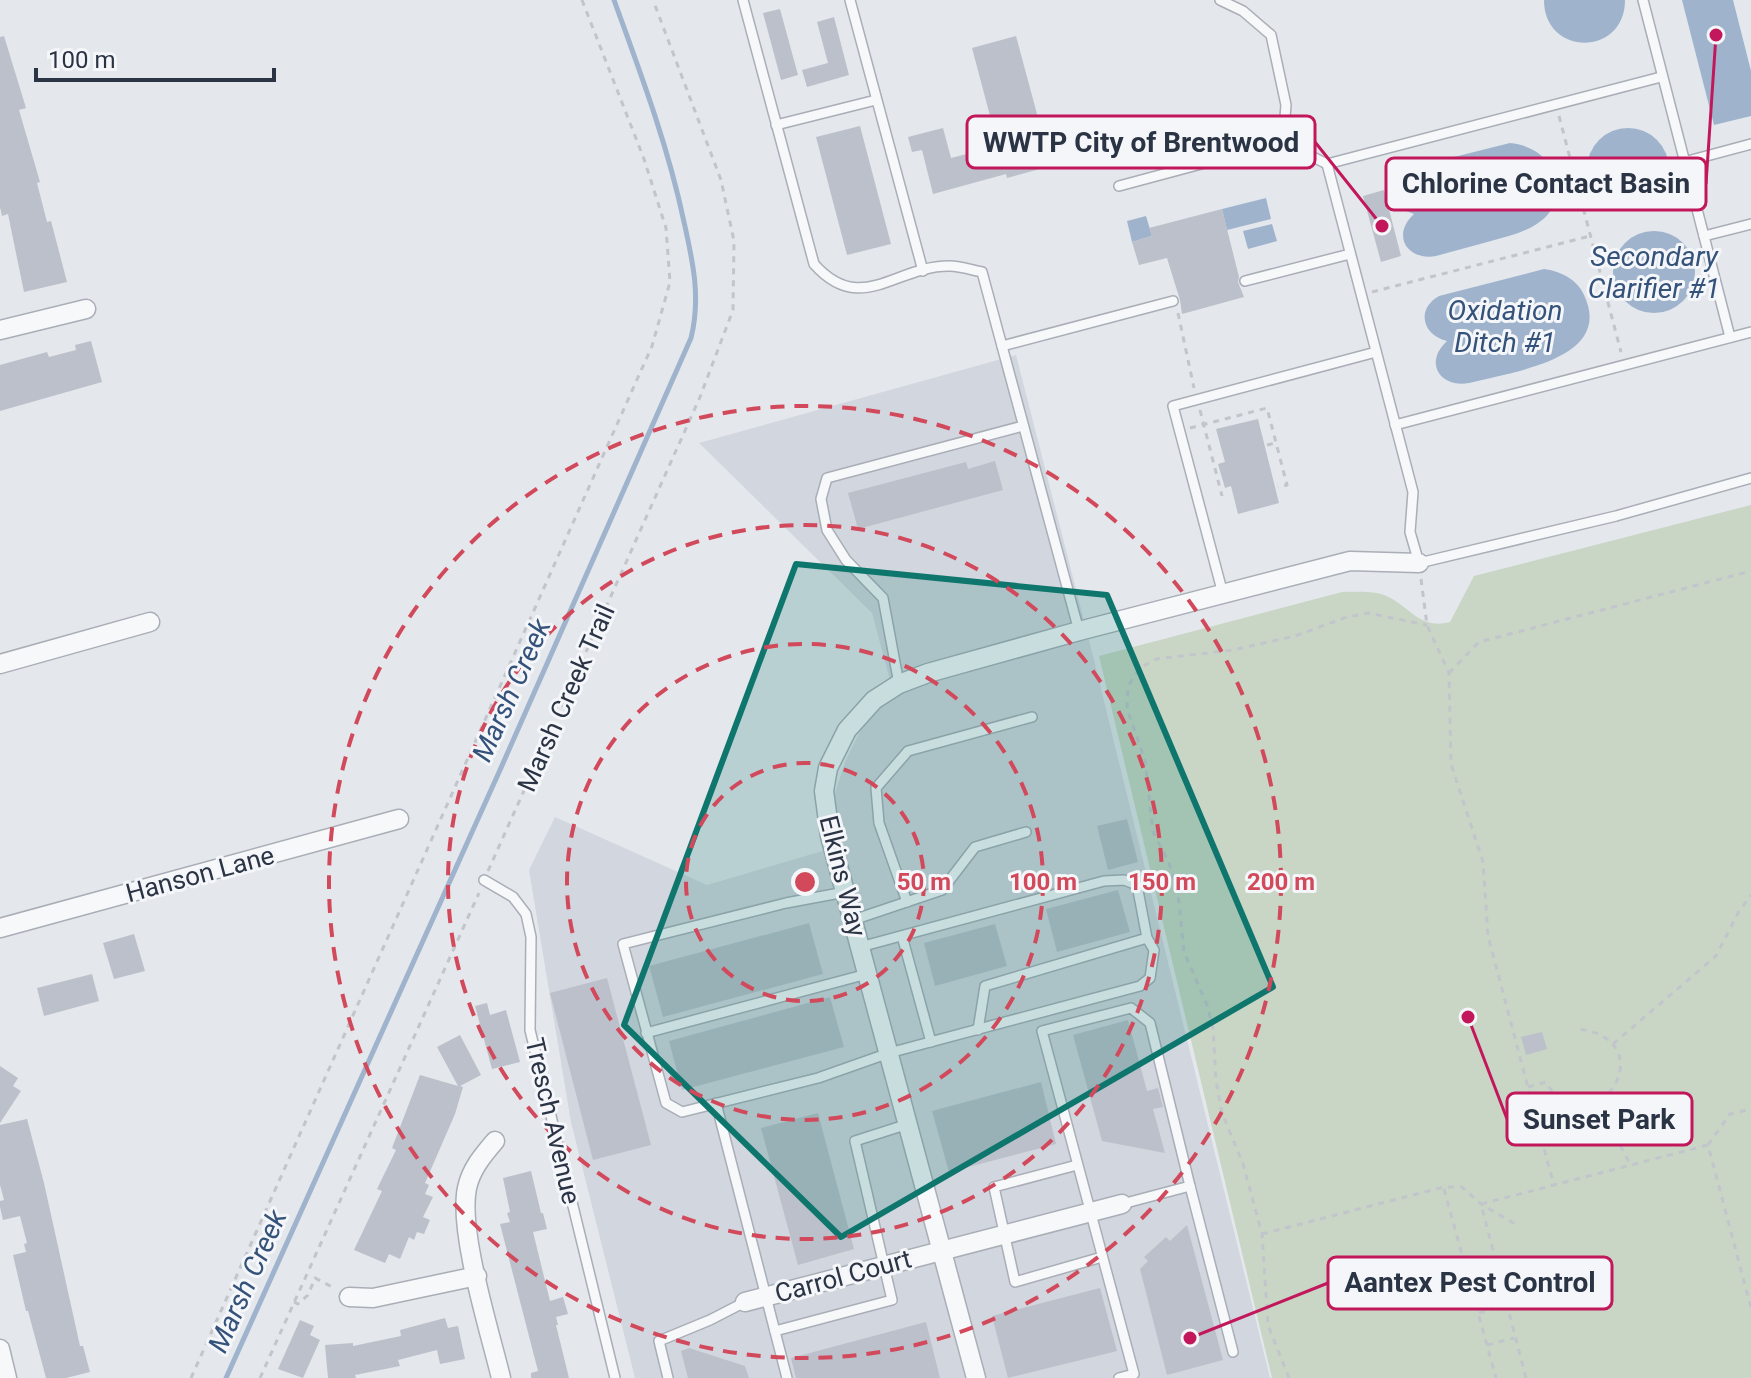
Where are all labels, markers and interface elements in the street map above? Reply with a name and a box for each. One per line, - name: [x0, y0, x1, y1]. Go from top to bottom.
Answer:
- scale bar: [36, 32, 274, 82]
- text: 100 m: [48, 46, 115, 74]
- callout: WWTP City of Brentwood: [967, 116, 1315, 168]
- text: WWTP City of Brentwood: [983, 126, 1299, 159]
- callout: Chlorine Contact Basin: [1386, 158, 1706, 210]
- text: Chlorine Contact Basin: [1402, 167, 1690, 200]
- water label: Secondary Clarifier #1: [1588, 240, 1720, 305]
- water label: Oxidation Ditch #1: [1448, 294, 1562, 359]
- street label: Marsh Creek Trail: [511, 600, 621, 796]
- water label: Marsh Creek: [465, 613, 558, 767]
- street label: Elkins Way: [813, 812, 873, 940]
- street label: Hanson Lane: [123, 840, 277, 908]
- centre of rings: [791, 868, 819, 896]
- text: 50 m: [897, 868, 951, 896]
- text: 100 m: [1009, 868, 1077, 896]
- text: 150 m: [1128, 868, 1196, 896]
- text: 200 m: [1247, 868, 1315, 896]
- street label: Tresch Avenue: [519, 1035, 587, 1207]
- callout: Sunset Park: [1507, 1093, 1692, 1145]
- text: Sunset Park: [1523, 1103, 1676, 1136]
- water label: Marsh Creek: [201, 1204, 294, 1358]
- street label: Carrol Court: [771, 1243, 915, 1309]
- callout: Aantex Pest Control: [1328, 1257, 1612, 1309]
- text: Aantex Pest Control: [1344, 1266, 1596, 1299]

